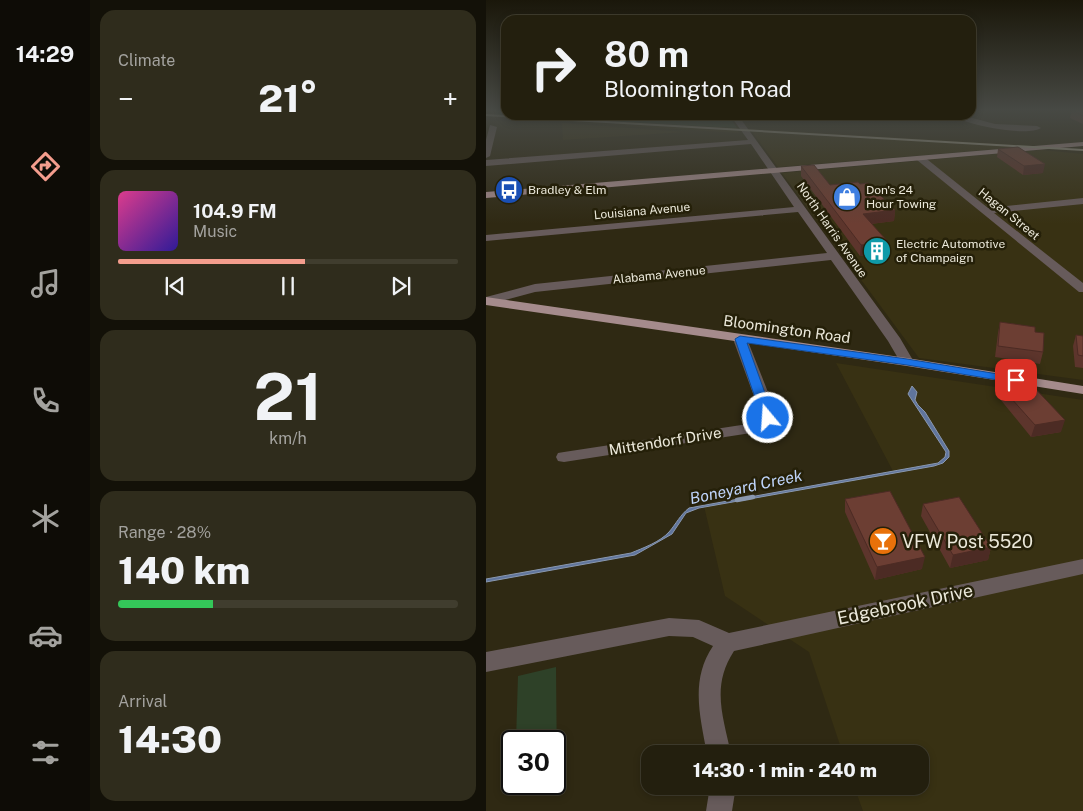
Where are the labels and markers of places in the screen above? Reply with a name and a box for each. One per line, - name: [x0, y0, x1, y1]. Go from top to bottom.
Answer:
- bus stop icon: Bradley & Elm: [494, 175, 524, 205]
- shop icon: Don's 24 Hour Towing: [832, 182, 862, 212]
- place label: Bradley & Elm: [528, 183, 606, 197]
- place label: Don's 24 Hour Towing: [866, 183, 936, 211]
- building icon: Electric Automotive of Champaign: [862, 236, 892, 266]
- place label: Electric Automotive of Champaign: [896, 237, 1005, 265]
- pin: [995, 359, 1037, 401]
- bar icon: VFW Post 5520: [868, 526, 898, 556]
- place label: VFW Post 5520: [902, 531, 1033, 552]

